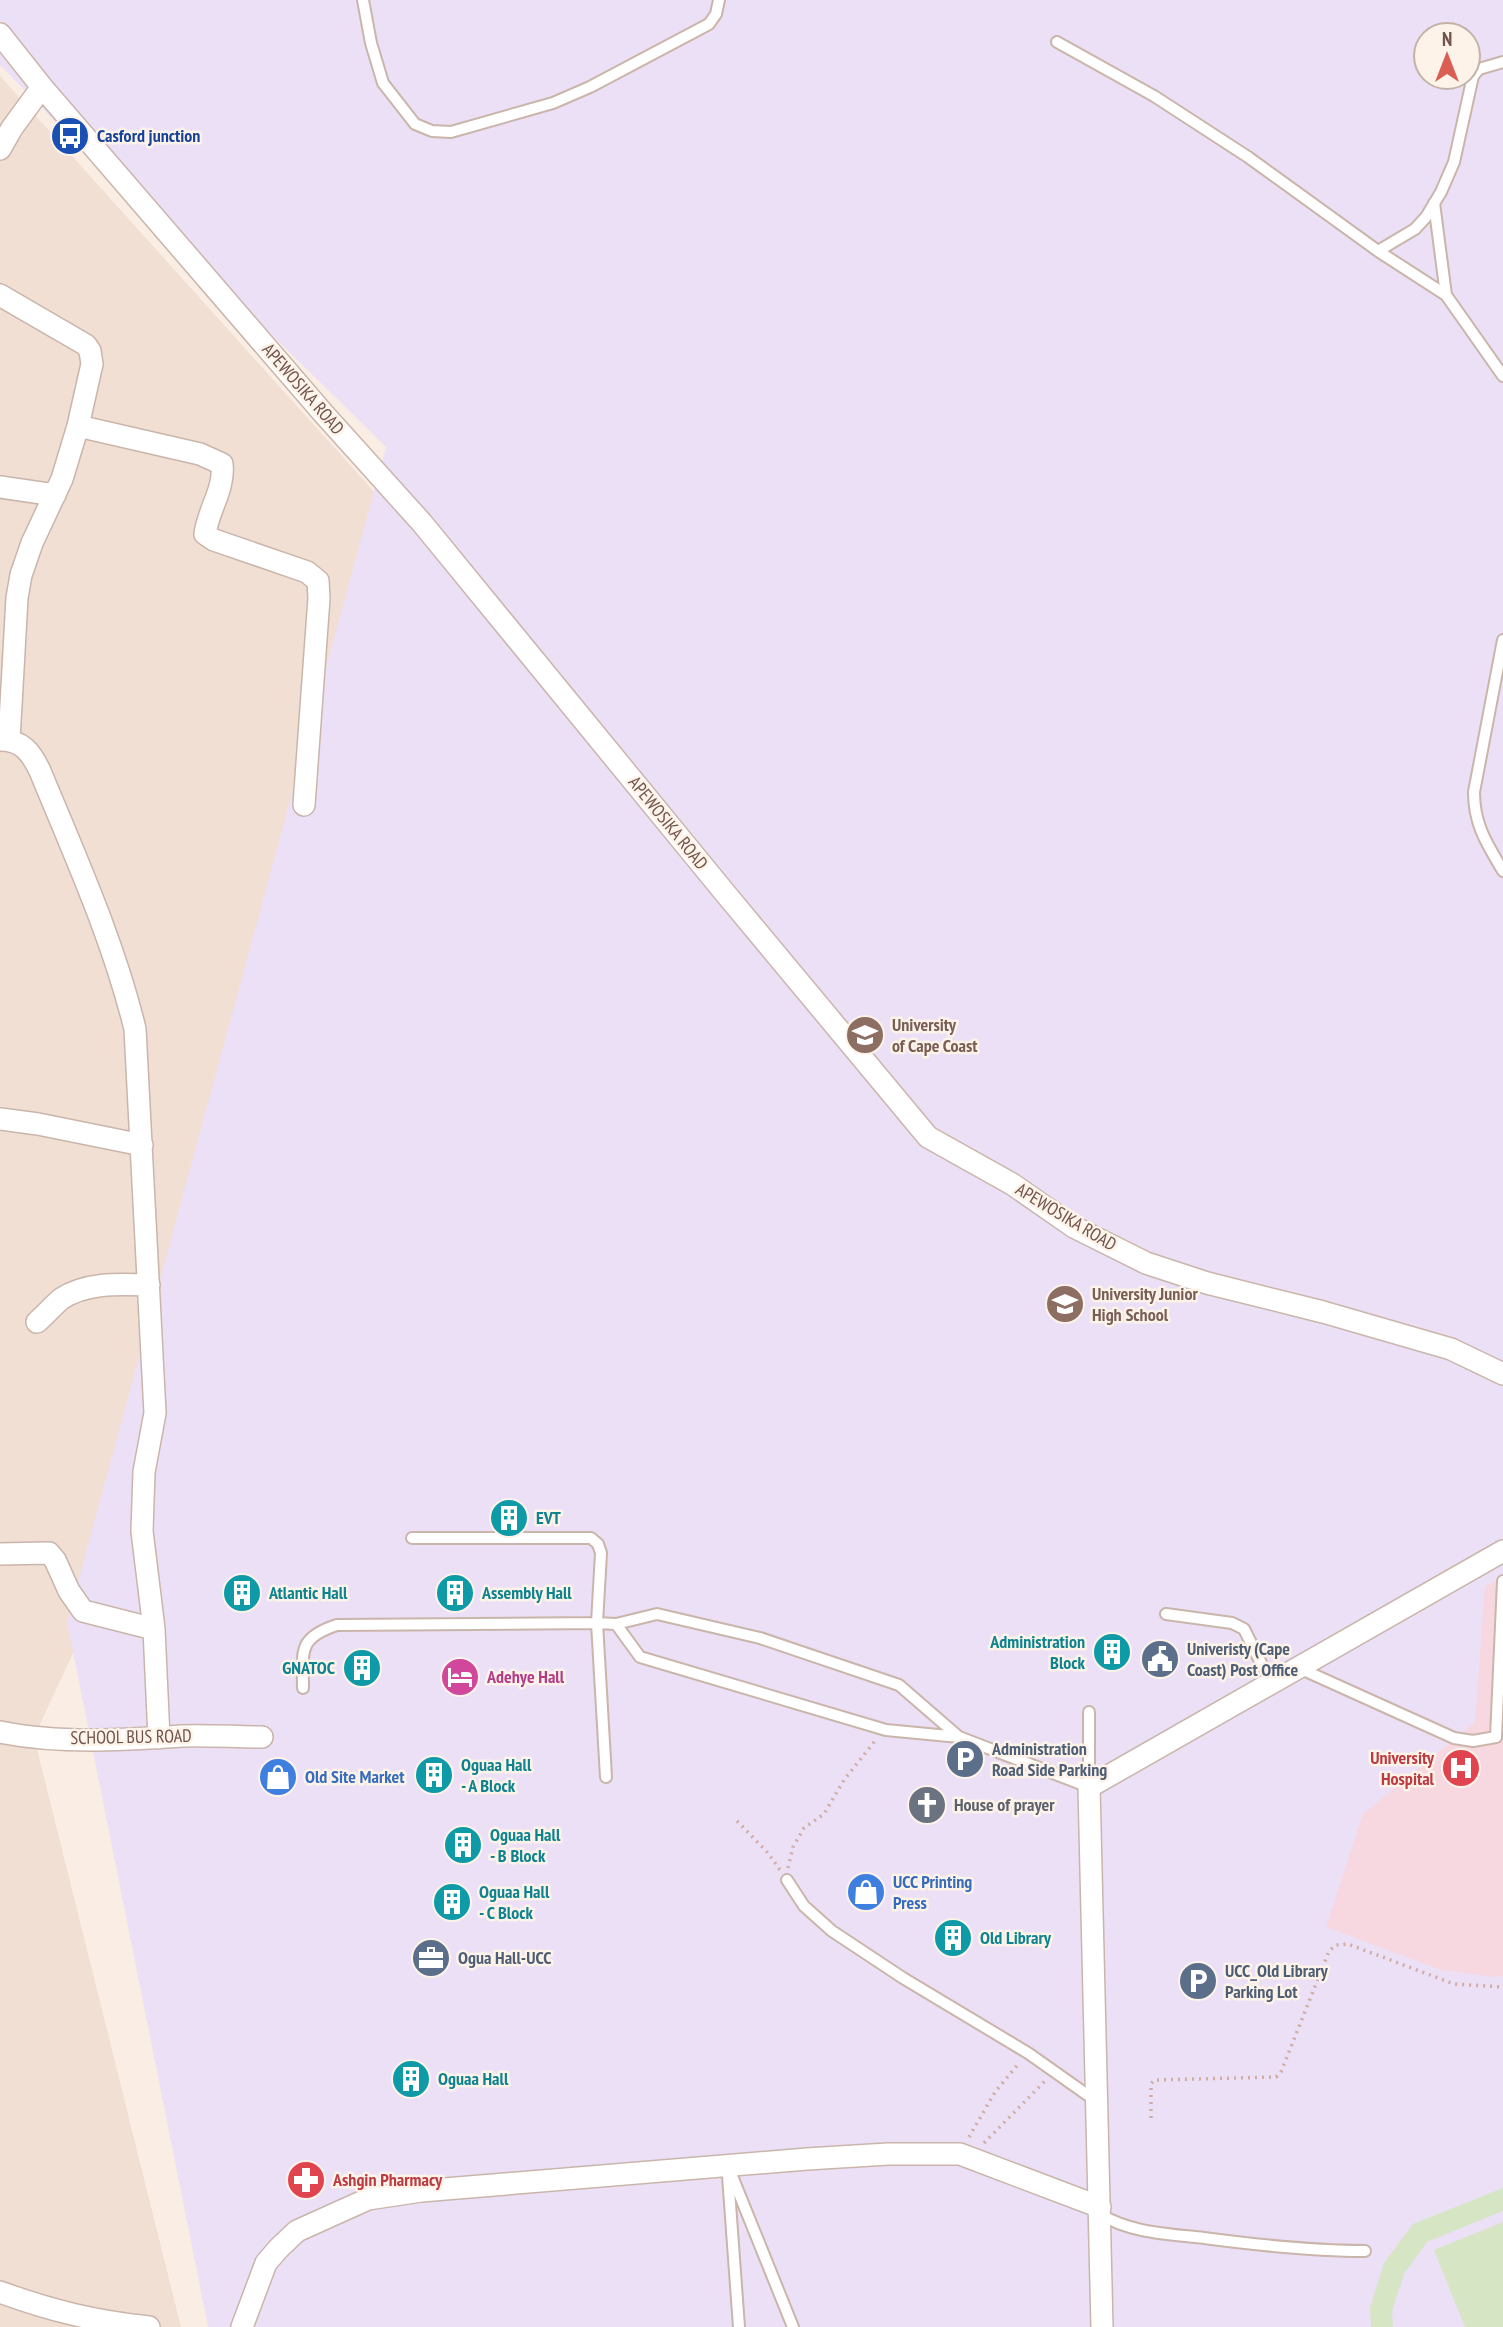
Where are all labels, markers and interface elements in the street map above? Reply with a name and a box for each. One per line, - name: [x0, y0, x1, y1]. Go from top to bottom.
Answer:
- north arrow: [1412, 21, 1482, 91]
- text: N: [1442, 27, 1452, 51]
- bus stop icon: Casford junction: [49, 115, 91, 157]
- place label: Casford junction: [97, 124, 200, 147]
- street label: APEWOSIKA ROAD: [257, 338, 349, 439]
- street label: APEWOSIKA ROAD: [624, 771, 713, 874]
- place label: University of Cape Coast: [892, 1013, 978, 1057]
- school or university icon: University of Cape Coast: [844, 1014, 886, 1056]
- street label: APEWOSIKA ROAD: [1012, 1177, 1121, 1256]
- place label: University Junior High School: [1092, 1282, 1198, 1326]
- school or university icon: University Junior High School: [1044, 1283, 1086, 1325]
- building icon: EVT: [488, 1497, 530, 1539]
- place label: EVT: [536, 1506, 561, 1529]
- building icon: Atlantic Hall: [221, 1572, 263, 1614]
- building icon: Assembly Hall: [434, 1572, 476, 1614]
- place label: Atlantic Hall: [268, 1581, 348, 1604]
- place label: Assembly Hall: [481, 1581, 572, 1604]
- place label: Administration Block: [989, 1630, 1086, 1674]
- building icon: Administration Block: [1091, 1631, 1133, 1673]
- place label: Univeristy (Cape Coast) Post Office: [1187, 1637, 1298, 1681]
- public building icon: Univeristy (Cape Coast) Post Office: [1139, 1638, 1181, 1680]
- building icon: GNATOC: [341, 1647, 383, 1689]
- place label: GNATOC: [282, 1656, 335, 1679]
- hotel icon: Adehye Hall: [439, 1656, 481, 1698]
- place label: Adehye Hall: [486, 1665, 565, 1688]
- street label: SCHOOL BUS ROAD: [70, 1724, 192, 1749]
- place label: Administration Road Side Parking: [991, 1737, 1107, 1781]
- parking icon: Administration Road Side Parking: [944, 1738, 986, 1780]
- place label: University Hospital: [1370, 1746, 1435, 1790]
- hospital icon: University Hospital: [1440, 1747, 1482, 1789]
- place label: Oguaa Hall - A Block: [461, 1753, 532, 1797]
- building icon: Oguaa Hall - A Block: [413, 1754, 455, 1796]
- shop icon: Old Site Market: [257, 1756, 299, 1798]
- place label: Old Site Market: [305, 1765, 405, 1788]
- church icon: House of prayer: [906, 1784, 948, 1826]
- place label: House of prayer: [954, 1793, 1055, 1816]
- place label: Oguaa Hall - B Block: [490, 1823, 561, 1867]
- building icon: Oguaa Hall - B Block: [442, 1824, 484, 1866]
- place label: UCC Printing Press: [893, 1870, 972, 1914]
- shop icon: UCC Printing Press: [845, 1871, 887, 1913]
- place label: Oguaa Hall - C Block: [479, 1880, 550, 1924]
- building icon: Oguaa Hall - C Block: [431, 1881, 473, 1923]
- building icon: Old Library: [932, 1917, 974, 1959]
- place label: Old Library: [980, 1926, 1052, 1949]
- office icon: Ogua Hall-UCC: [410, 1937, 452, 1979]
- place label: Ogua Hall-UCC: [458, 1946, 551, 1969]
- place label: UCC_Old Library Parking Lot: [1225, 1959, 1329, 2003]
- parking icon: UCC_Old Library Parking Lot: [1177, 1960, 1219, 2002]
- building icon: Oguaa Hall: [390, 2058, 432, 2100]
- place label: Oguaa Hall: [438, 2067, 509, 2090]
- pharmacy icon: Ashgin Pharmacy: [285, 2159, 327, 2201]
- place label: Ashgin Pharmacy: [332, 2168, 443, 2191]

